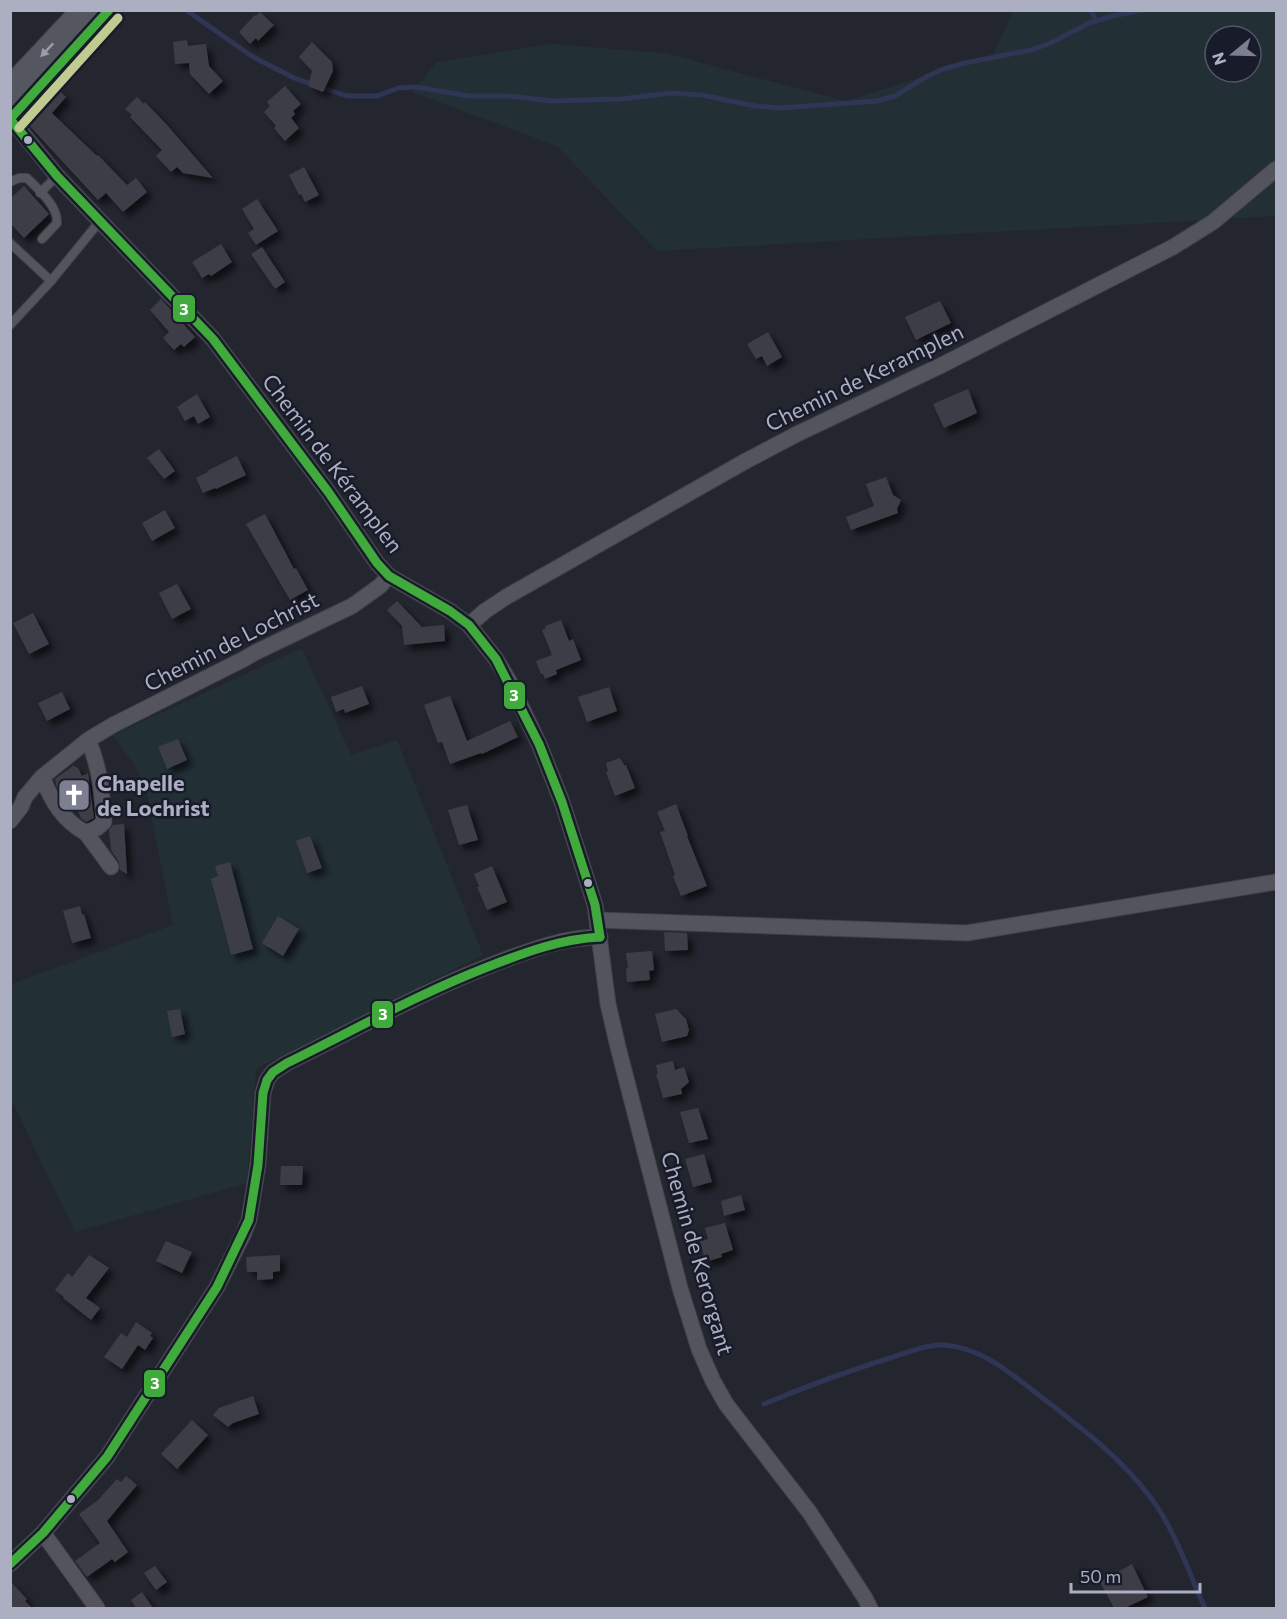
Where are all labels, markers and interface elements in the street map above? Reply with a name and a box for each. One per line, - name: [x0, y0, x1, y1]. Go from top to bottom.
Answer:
- north arrow: [1203, 24, 1263, 84]
- one-way arrow: [40, 42, 54, 57]
- text: N: [1207, 50, 1229, 68]
- unlabelled marker: [22, 134, 34, 146]
- line badge: 3: [172, 294, 196, 323]
- text: 3: [179, 299, 189, 318]
- street label: Chemin de Keramplen: [760, 317, 968, 437]
- street label: Chemin de Kéramplen: [257, 368, 409, 558]
- street label: Chemin de Lochrist: [139, 585, 323, 697]
- line badge: 3: [503, 681, 526, 710]
- text: 3: [509, 685, 519, 704]
- place label: Chapelle de Lochrist: [97, 769, 210, 821]
- church icon: Chapelle de Lochrist: [56, 777, 92, 813]
- unlabelled marker: [582, 877, 594, 889]
- line badge: 3: [371, 1000, 394, 1029]
- text: 3: [378, 1004, 388, 1023]
- street label: Chemin de Kerorgant: [656, 1148, 740, 1358]
- line badge: 3: [143, 1369, 166, 1398]
- text: 3: [150, 1373, 160, 1392]
- unlabelled marker: [65, 1493, 77, 1505]
- scale bar: [1071, 1556, 1200, 1594]
- text: 50 m: [1080, 1565, 1121, 1587]

